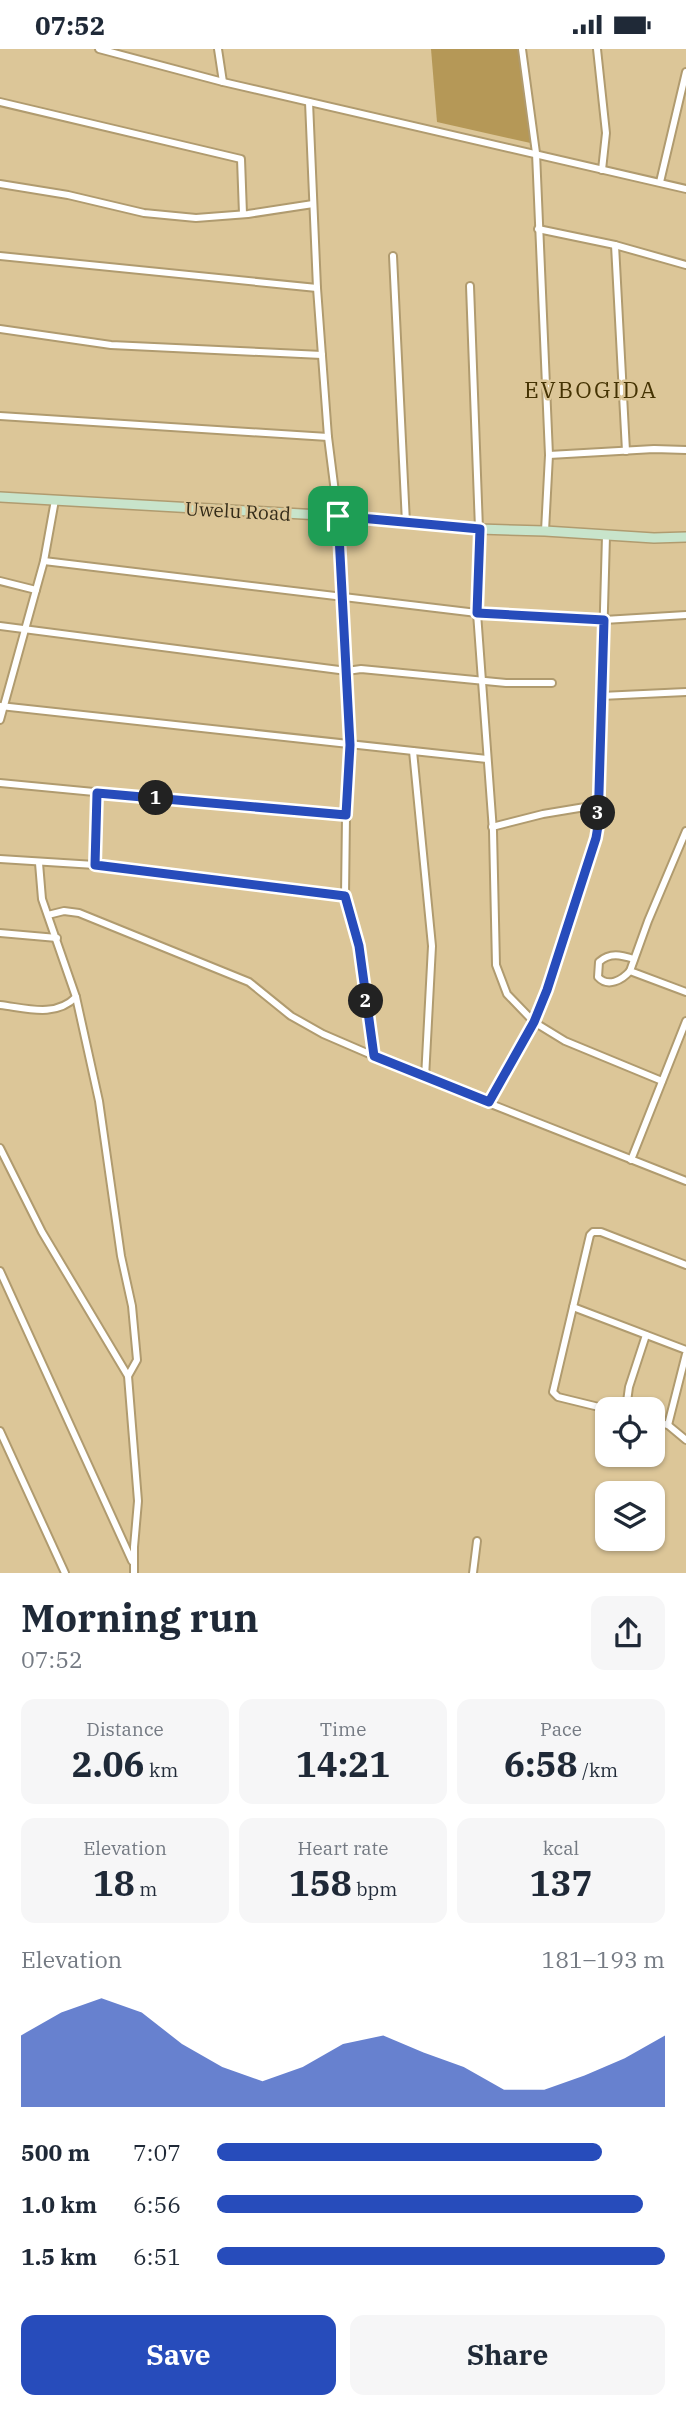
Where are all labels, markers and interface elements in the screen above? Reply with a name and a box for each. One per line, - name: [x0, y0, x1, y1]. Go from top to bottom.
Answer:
- text: 07:52: [35, 8, 105, 42]
- district label: EVBOGIDA: [524, 374, 658, 404]
- pin: [308, 486, 368, 546]
- street label: Uwelu Road: [184, 496, 292, 526]
- icon: arrive: [319, 497, 357, 535]
- pin: 1: [138, 781, 174, 815]
- text: 1: [150, 785, 161, 809]
- pin: 3: [580, 795, 616, 831]
- text: 3: [592, 800, 603, 824]
- pin: 2: [348, 983, 384, 1019]
- text: 2: [360, 988, 371, 1012]
- map controls: [595, 1397, 665, 1551]
- button: locate: [595, 1397, 665, 1467]
- button: layers: [595, 1481, 665, 1551]
- text: Morning run: [21, 1593, 259, 1642]
- button: share: [591, 1596, 665, 1670]
- text: 07:52: [21, 1644, 83, 1674]
- text: Distance: [86, 1717, 164, 1741]
- text: Time: [320, 1717, 366, 1741]
- text: Pace: [540, 1717, 582, 1741]
- text: 2.06: [72, 1741, 145, 1787]
- text: 14:21: [296, 1741, 390, 1787]
- text: 6:58: [504, 1741, 578, 1787]
- text: km: [145, 1758, 178, 1782]
- text: /km: [578, 1758, 618, 1782]
- text: Elevation: [83, 1836, 167, 1860]
- text: Heart rate: [298, 1836, 388, 1860]
- text: kcal: [543, 1836, 579, 1860]
- text: 18: [93, 1860, 135, 1906]
- text: 158: [289, 1860, 352, 1906]
- text: 137: [529, 1860, 593, 1906]
- text: m: [135, 1877, 157, 1901]
- text: bpm: [352, 1877, 397, 1901]
- text: Elevation: [21, 1944, 122, 1974]
- text: 181–193 m: [541, 1944, 665, 1974]
- text: 500 m: [21, 2137, 90, 2167]
- text: 7:07: [133, 2137, 181, 2167]
- text: 1.0 km: [21, 2189, 97, 2219]
- text: 6:56: [133, 2189, 181, 2219]
- text: 1.5 km: [21, 2241, 97, 2271]
- text: 6:51: [133, 2241, 181, 2271]
- button: Save: [21, 2315, 336, 2395]
- button: Share: [350, 2315, 665, 2395]

